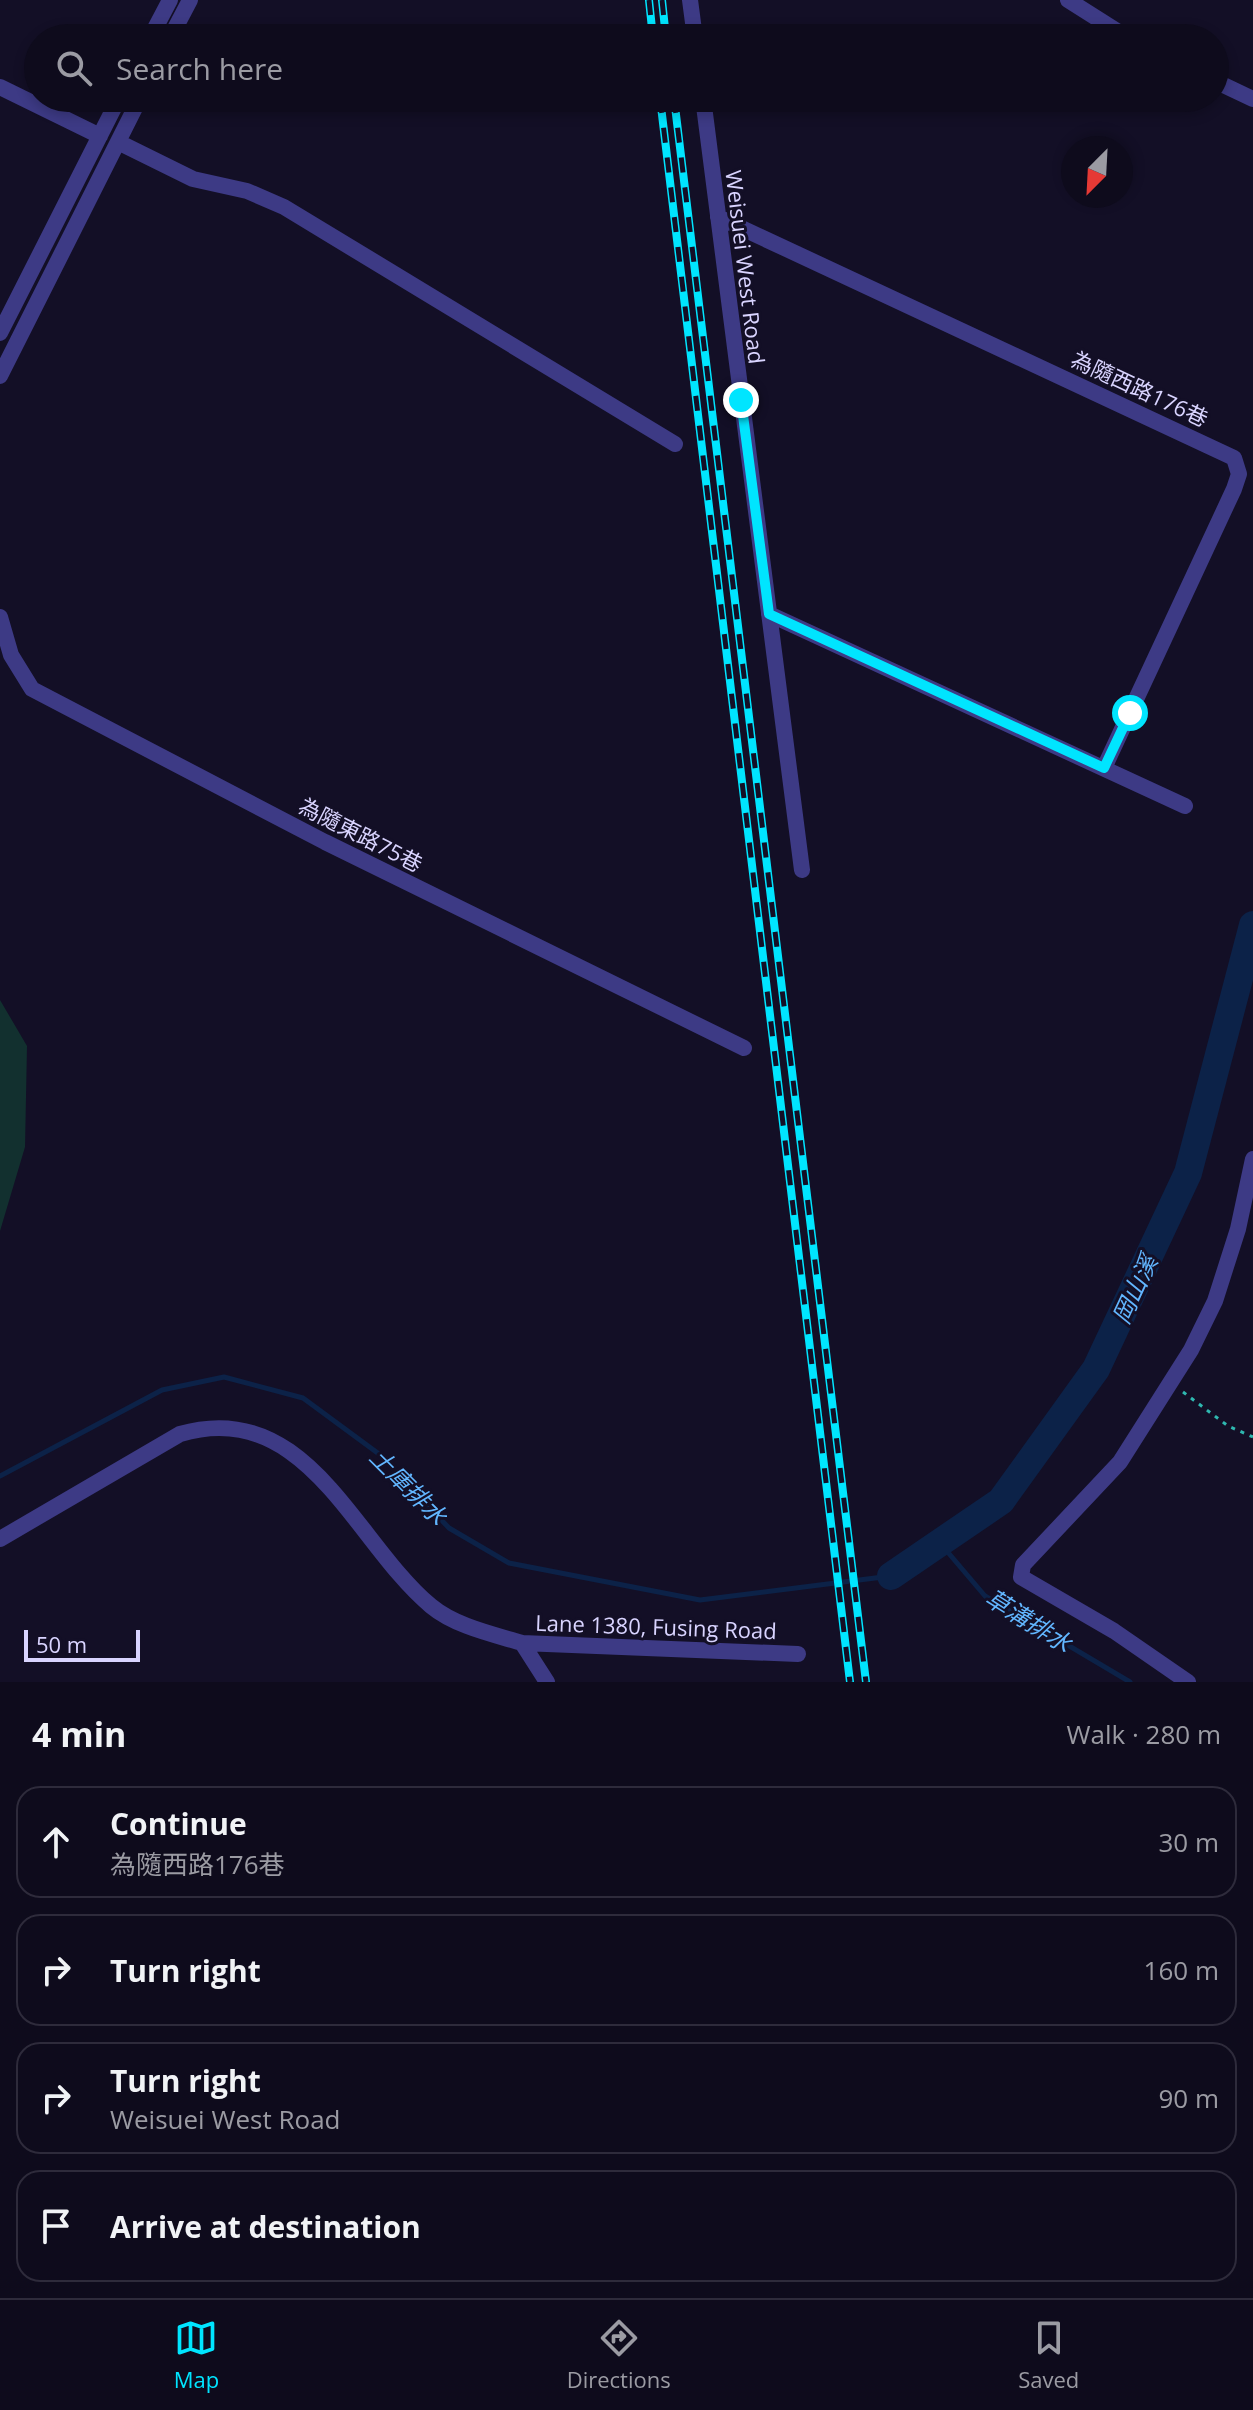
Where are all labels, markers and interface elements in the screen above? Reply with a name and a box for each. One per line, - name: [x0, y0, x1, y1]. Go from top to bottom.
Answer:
- search box: [24, 24, 1229, 112]
- icon: search: [52, 46, 96, 90]
- text: Search here: [116, 48, 283, 89]
- north arrow: [1061, 136, 1133, 208]
- street label: Weisuei West Road: [719, 168, 773, 366]
- street label: 為隨西路176巷: [1067, 343, 1213, 433]
- route end: [723, 382, 759, 418]
- route start: [1112, 695, 1148, 731]
- street label: 為隨東路75巷: [294, 790, 428, 878]
- water label: 岡山溪: [1104, 1247, 1165, 1329]
- water label: 土庫排水: [363, 1440, 455, 1532]
- water label: 草溝排水: [980, 1581, 1079, 1660]
- street label: Lane 1380, Fusing Road: [535, 1607, 777, 1645]
- scale bar: [24, 1626, 140, 1662]
- text: 50 m: [36, 1629, 87, 1659]
- text: 4 min: [32, 1711, 126, 1757]
- text: Walk · 280 m: [1067, 1716, 1221, 1752]
- text: Continue: [110, 1803, 247, 1844]
- icon: ahead: [34, 1820, 78, 1864]
- text: 30 m: [1158, 1824, 1219, 1860]
- text: 為隨西路176巷: [110, 1846, 285, 1882]
- icon: right: [34, 1948, 78, 1992]
- text: Turn right: [110, 1950, 261, 1991]
- text: 160 m: [1144, 1952, 1219, 1988]
- text: Turn right: [110, 2060, 261, 2101]
- icon: right: [34, 2076, 78, 2120]
- text: 90 m: [1158, 2080, 1219, 2116]
- text: Weisuei West Road: [110, 2101, 340, 2137]
- icon: arrive: [34, 2204, 78, 2248]
- text: Arrive at destination: [110, 2206, 421, 2247]
- tab: Map: [174, 2316, 219, 2394]
- tab: Directions: [567, 2316, 671, 2394]
- tab: Saved: [1018, 2316, 1079, 2394]

